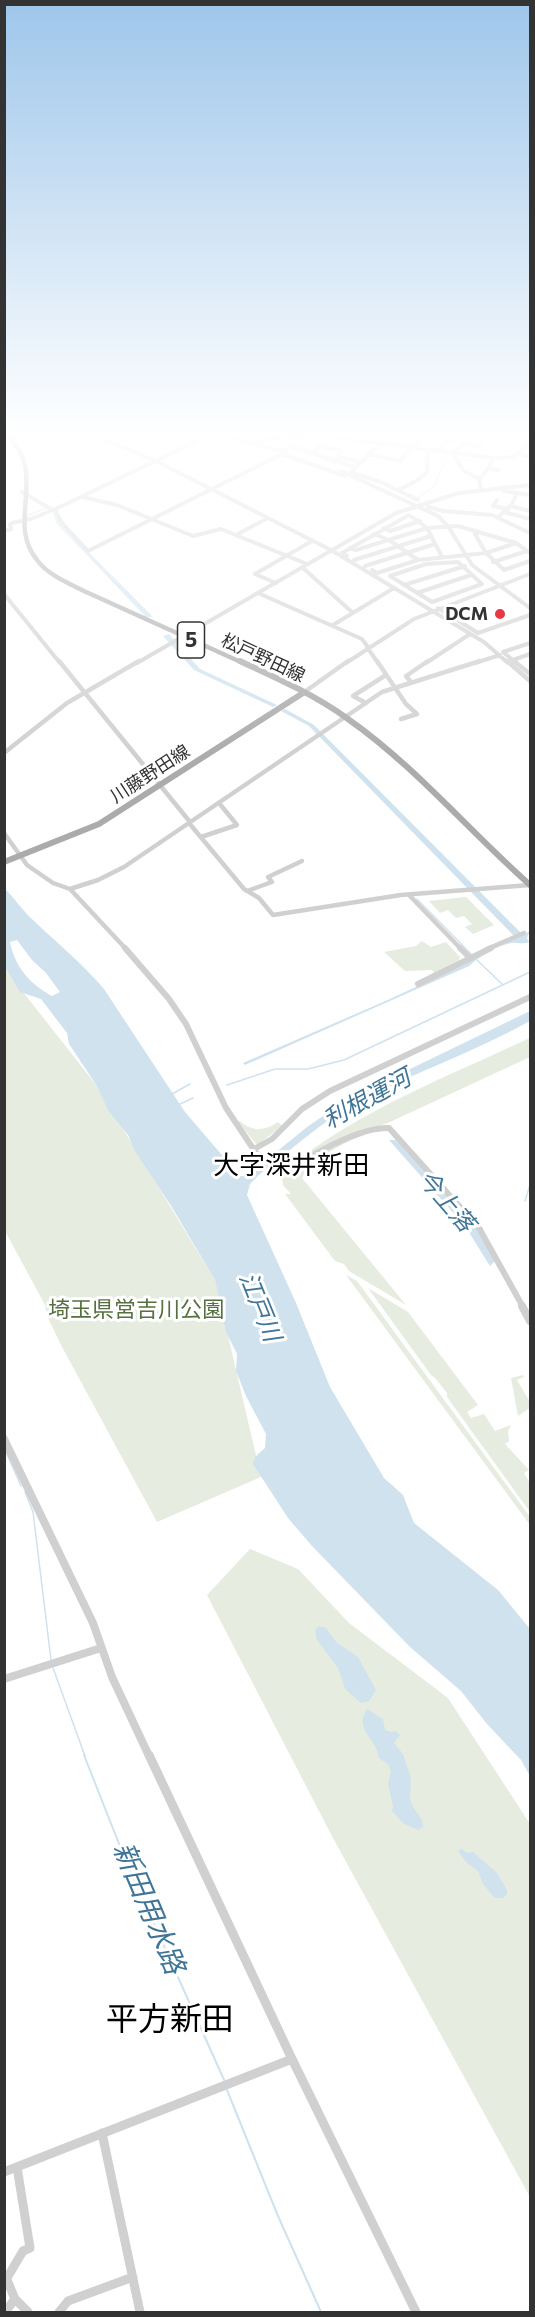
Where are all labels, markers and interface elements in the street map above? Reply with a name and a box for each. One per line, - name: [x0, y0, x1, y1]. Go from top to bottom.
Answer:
- place label: DCM: [445, 603, 488, 625]
- marker: DCM: [493, 607, 507, 621]
- road number: 5: [178, 622, 204, 658]
- street label: 松戸野田線: [218, 629, 308, 687]
- street label: 川藤野田線: [106, 740, 194, 808]
- water label: 利根運河: [318, 1063, 416, 1135]
- district label: 大字深井新田: [213, 1149, 369, 1181]
- water label: 今上落: [412, 1164, 480, 1238]
- water label: 江戸川: [233, 1268, 287, 1346]
- park label: 埼玉県営吉川公園: [48, 1297, 224, 1323]
- water label: 新田用水路: [106, 1837, 192, 1979]
- district label: 平方新田: [106, 2000, 234, 2038]

